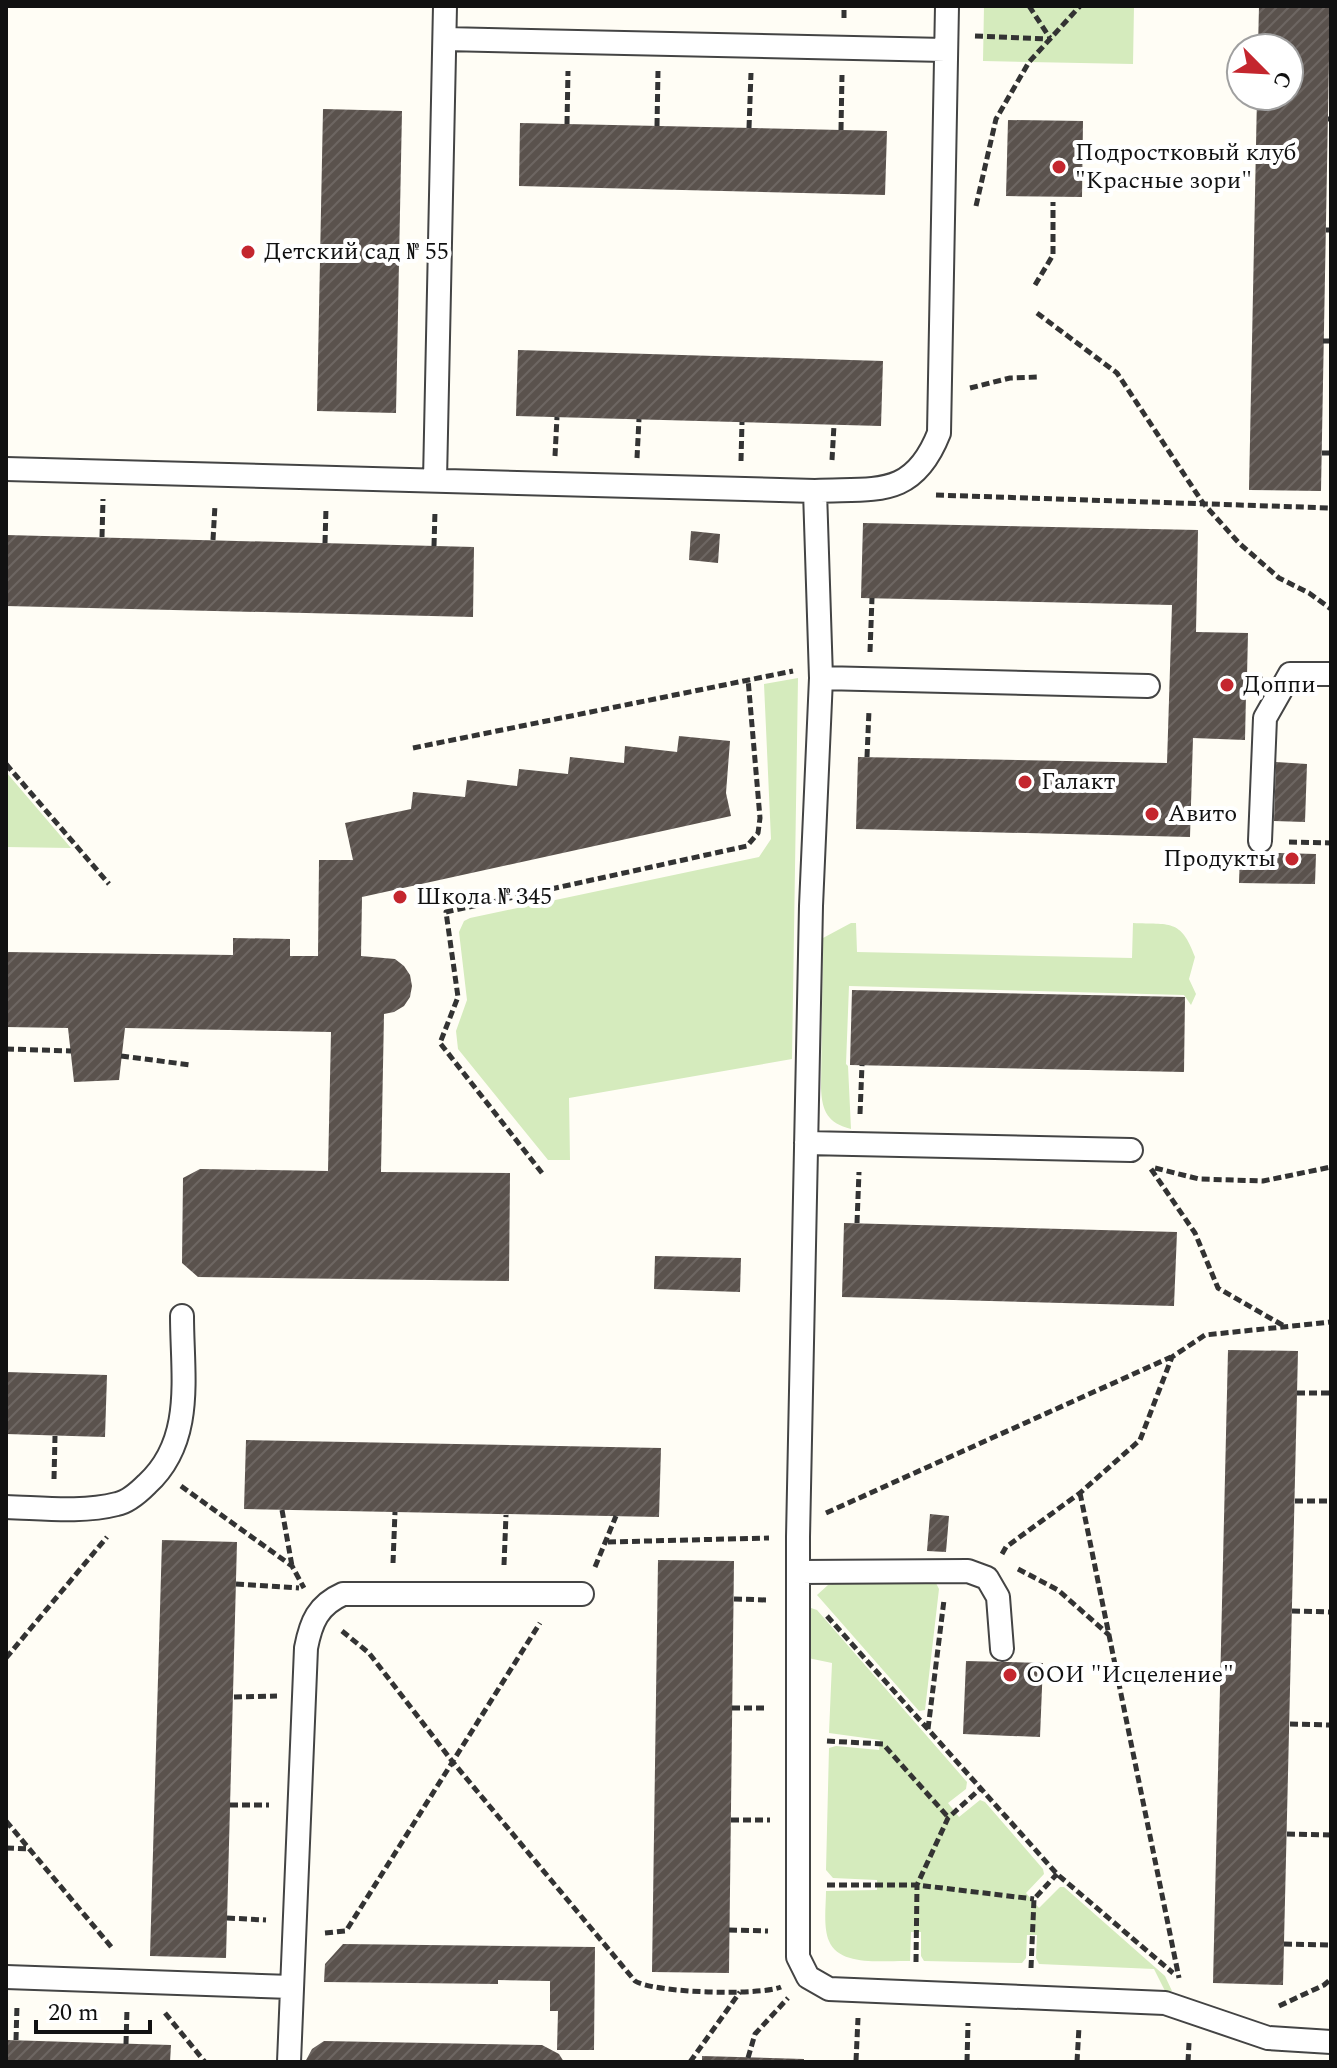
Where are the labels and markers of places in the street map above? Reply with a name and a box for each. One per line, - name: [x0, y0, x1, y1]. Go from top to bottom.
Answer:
- place label: Подростковый клуб "Красные зори": [1075, 135, 1296, 199]
- marker: Подростковый клуб "Красные зори": [1050, 158, 1068, 176]
- place label: Детский сад № 55: [264, 234, 449, 270]
- marker: Детский сад № 55: [239, 243, 257, 261]
- place label: Доппи: [1243, 667, 1316, 703]
- marker: Доппи: [1218, 676, 1236, 694]
- place label: Галакт: [1041, 764, 1116, 800]
- marker: Галакт: [1016, 773, 1034, 791]
- place label: Авито: [1168, 796, 1237, 832]
- marker: Авито: [1143, 805, 1161, 823]
- place label: Продукты: [1163, 841, 1276, 877]
- marker: Продукты: [1283, 850, 1301, 868]
- place label: Школа № 345: [416, 879, 552, 915]
- marker: Школа № 345: [391, 888, 409, 906]
- place label: ООИ "Исцеление": [1026, 1657, 1234, 1693]
- marker: ООИ "Исцеление": [1001, 1666, 1019, 1684]

